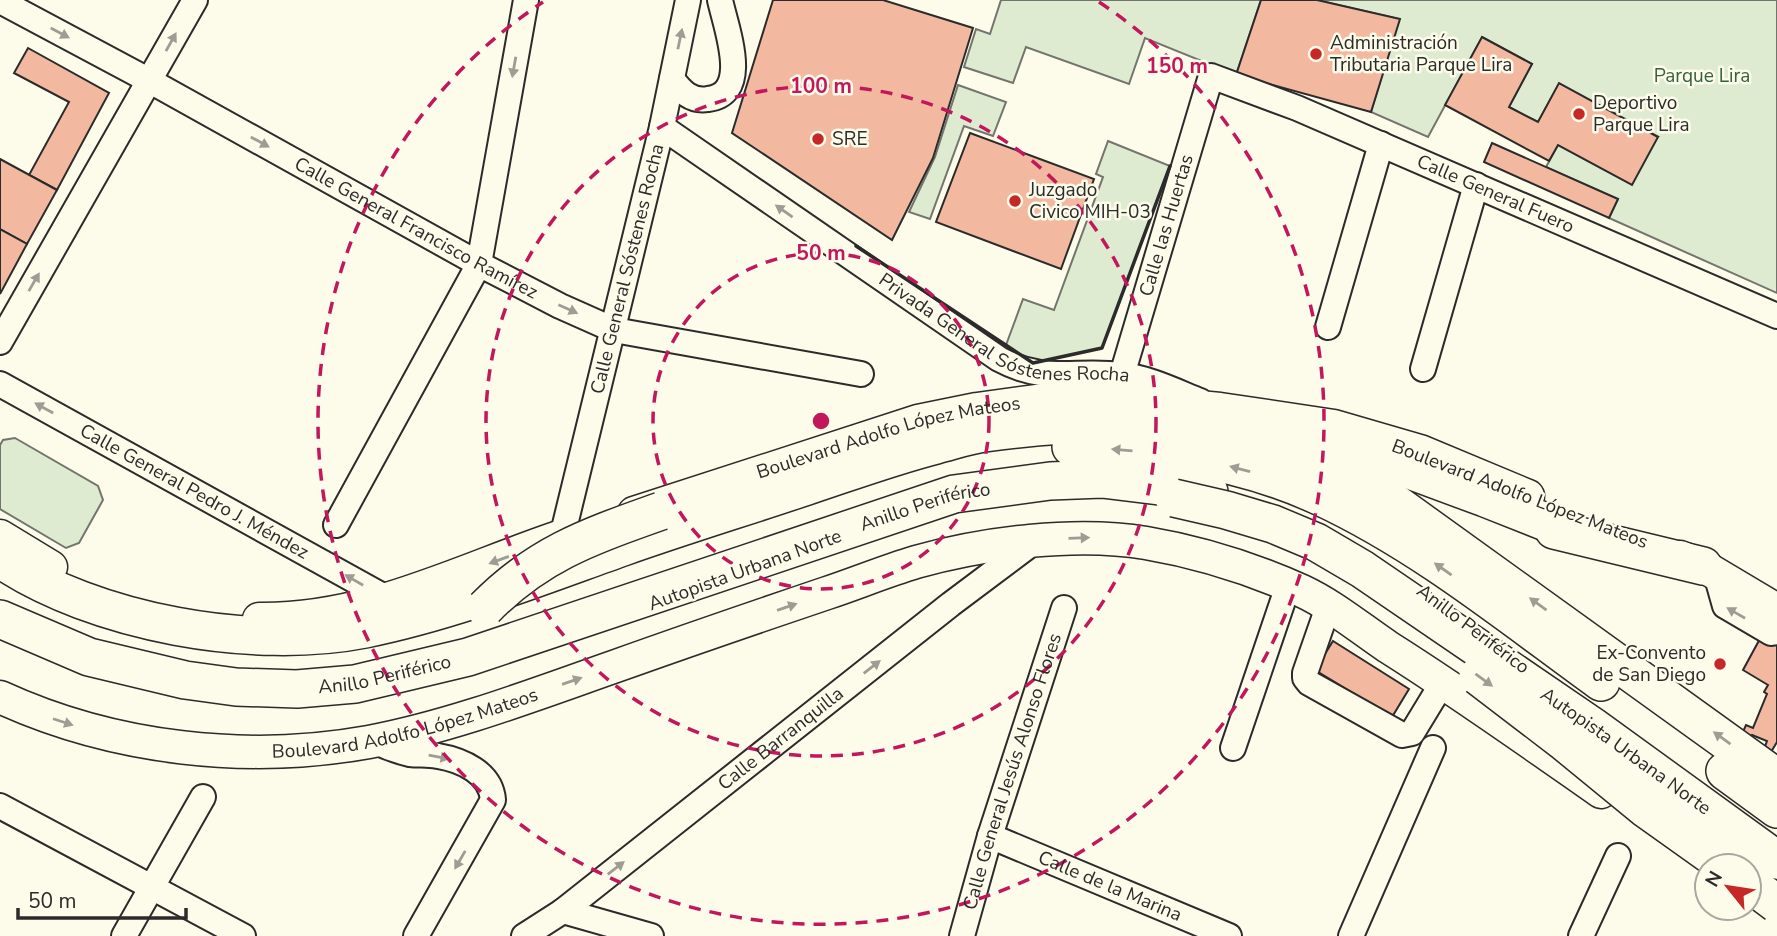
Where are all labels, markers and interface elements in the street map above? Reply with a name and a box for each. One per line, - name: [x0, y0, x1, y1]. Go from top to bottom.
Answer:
- one-way arrow: [50, 28, 70, 39]
- one-way arrow: [675, 28, 686, 50]
- place label: Administración Tributaria Parque Lira: [1330, 30, 1512, 78]
- one-way arrow: [165, 33, 177, 52]
- marker: Administración Tributaria Parque Lira: [1308, 46, 1324, 62]
- text: 150 m: [1146, 52, 1208, 80]
- one-way arrow: [509, 56, 520, 78]
- park label: Parque Lira: [1654, 63, 1750, 89]
- text: 100 m: [790, 72, 852, 100]
- place label: Deportivo Parque Lira: [1593, 90, 1690, 138]
- marker: Deportivo Parque Lira: [1571, 106, 1587, 122]
- place label: SRE: [832, 126, 867, 152]
- marker: SRE: [810, 131, 826, 147]
- one-way arrow: [250, 136, 270, 148]
- street label: Calle General Sóstenes Rocha: [584, 141, 670, 397]
- street label: Calle General Fuero: [1413, 148, 1578, 240]
- street label: Calle General Francisco Ramírez: [290, 151, 543, 305]
- street label: Calle las Huertas: [1133, 151, 1200, 300]
- place label: Juzgado Civico MIH-03: [1028, 177, 1151, 225]
- marker: Juzgado Civico MIH-03: [1007, 193, 1023, 209]
- one-way arrow: [775, 204, 793, 218]
- text: 50 m: [796, 239, 846, 267]
- street label: Privada General Sóstenes Rocha: [873, 267, 1131, 389]
- one-way arrow: [28, 273, 40, 292]
- one-way arrow: [557, 304, 578, 315]
- street label: Boulevard Adolfo López Mateos: [753, 390, 1022, 485]
- one-way arrow: [34, 403, 54, 414]
- centre of rings: [809, 409, 833, 433]
- street label: Calle General Pedro J. Méndez: [75, 418, 314, 566]
- street label: Boulevard Adolfo López Mateos: [1388, 433, 1652, 555]
- one-way arrow: [1110, 444, 1132, 455]
- one-way arrow: [1229, 464, 1250, 474]
- street label: Anillo Periférico: [856, 476, 992, 538]
- street label: Autopista Urbana Norte: [645, 523, 845, 617]
- one-way arrow: [1068, 533, 1090, 544]
- one-way arrow: [488, 555, 509, 566]
- one-way arrow: [1434, 562, 1452, 576]
- one-way arrow: [345, 574, 364, 586]
- street label: Anillo Periférico: [1411, 578, 1535, 680]
- one-way arrow: [1529, 597, 1547, 611]
- one-way arrow: [777, 601, 798, 612]
- one-way arrow: [1727, 607, 1746, 619]
- street label: Calle General Jesús Alonso Flores: [957, 630, 1068, 913]
- place label: Ex-Convento de San Diego: [1592, 640, 1706, 688]
- street label: Anillo Periférico: [317, 648, 454, 700]
- marker: Ex-Convento de San Diego: [1712, 656, 1728, 672]
- one-way arrow: [862, 659, 880, 674]
- one-way arrow: [1475, 673, 1493, 687]
- one-way arrow: [562, 675, 583, 686]
- street label: Calle Barranquilla: [712, 681, 849, 797]
- street label: Boulevard Adolfo López Mateos: [271, 682, 541, 765]
- street label: Autopista Urbana Norte: [1535, 682, 1716, 821]
- one-way arrow: [53, 717, 74, 728]
- one-way arrow: [1713, 731, 1731, 745]
- one-way arrow: [429, 752, 451, 763]
- street label: Calle de la Marina: [1034, 844, 1186, 928]
- one-way arrow: [454, 850, 466, 869]
- north arrow: [1693, 852, 1763, 922]
- one-way arrow: [607, 861, 625, 876]
- text: N: [1699, 866, 1729, 892]
- scale bar: [18, 876, 186, 920]
- text: 50 m: [28, 887, 77, 915]

